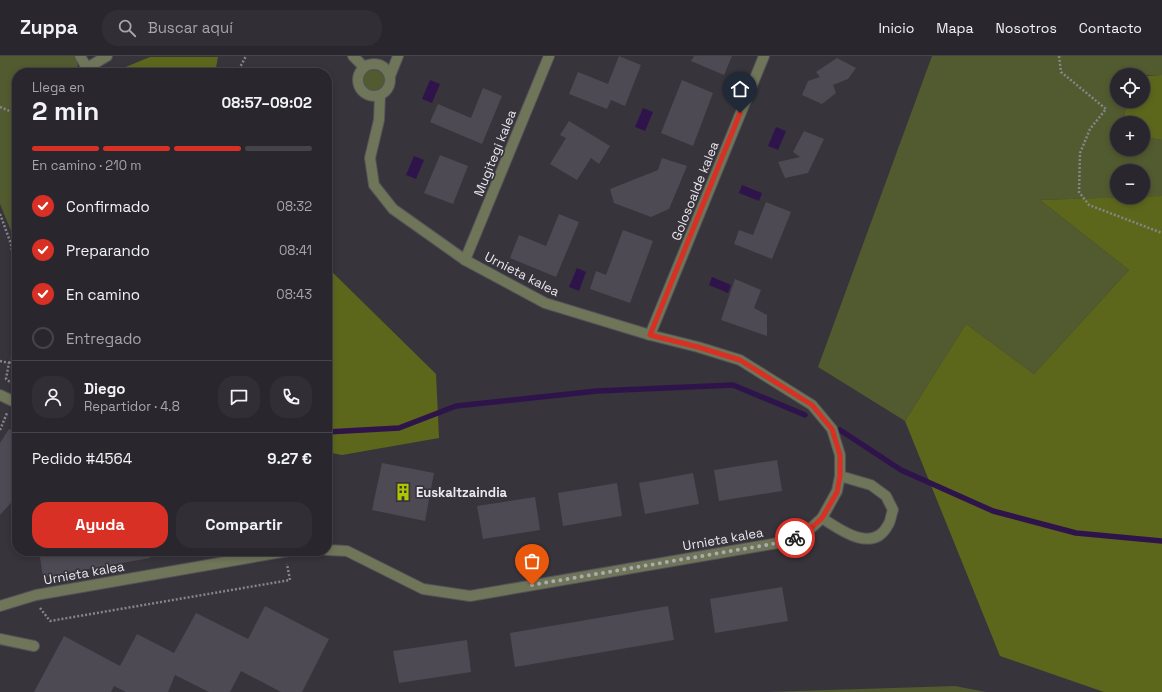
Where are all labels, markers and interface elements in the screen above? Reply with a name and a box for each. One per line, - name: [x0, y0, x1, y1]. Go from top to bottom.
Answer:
- search box: [102, 10, 382, 46]
- text: Zuppa: [20, 15, 78, 40]
- icon: search: [116, 17, 138, 39]
- text: Buscar aquí: [148, 18, 233, 37]
- text: Inicio: [878, 19, 914, 37]
- text: Mapa: [936, 19, 974, 37]
- text: Nosotros: [996, 19, 1057, 37]
- text: Contacto: [1079, 19, 1142, 37]
- map controls: [1110, 68, 1150, 204]
- button: locate: [1110, 68, 1150, 108]
- pin: [723, 72, 757, 113]
- icon: home: [729, 78, 751, 100]
- text: Llega en: [32, 79, 85, 96]
- text: 08:57–09:02: [221, 93, 312, 112]
- text: 2 min: [32, 94, 99, 128]
- street label: Mugitegi kalea: [470, 107, 520, 199]
- button: +: [1110, 116, 1150, 156]
- street label: Golosoalde kalea: [667, 138, 723, 243]
- text: En camino · 210 m: [32, 157, 142, 174]
- button: −: [1110, 164, 1150, 204]
- icon: check: [32, 195, 54, 217]
- text: Confirmado: [66, 197, 150, 216]
- text: 08:32: [277, 198, 312, 215]
- icon: check: [32, 239, 54, 261]
- text: Preparando: [66, 241, 150, 260]
- text: 08:41: [279, 242, 312, 259]
- street label: Urnieta kalea: [482, 248, 563, 300]
- icon: check: [32, 283, 54, 305]
- text: En camino: [66, 285, 140, 304]
- text: 08:43: [276, 286, 312, 303]
- text: Entregado: [66, 329, 142, 348]
- button: person: [32, 376, 74, 418]
- button: chat: [218, 376, 260, 418]
- button: phone: [270, 376, 312, 418]
- text: Diego: [84, 379, 125, 398]
- text: Repartidor · 4.8: [84, 398, 180, 415]
- text: Pedido #4564: [32, 449, 132, 468]
- text: 9.27 €: [267, 449, 312, 468]
- building icon: Euskaltzaindia: [393, 482, 413, 502]
- place label: Euskaltzaindia: [416, 484, 508, 501]
- button: Ayuda: [32, 502, 168, 548]
- button: Compartir: [176, 502, 312, 548]
- courier: [775, 518, 815, 558]
- street label: Urnieta kalea: [681, 523, 765, 554]
- icon: bike: [784, 527, 806, 549]
- pin: [515, 544, 549, 585]
- icon: bag: [521, 550, 543, 572]
- street label: Urnieta kalea: [42, 557, 126, 588]

